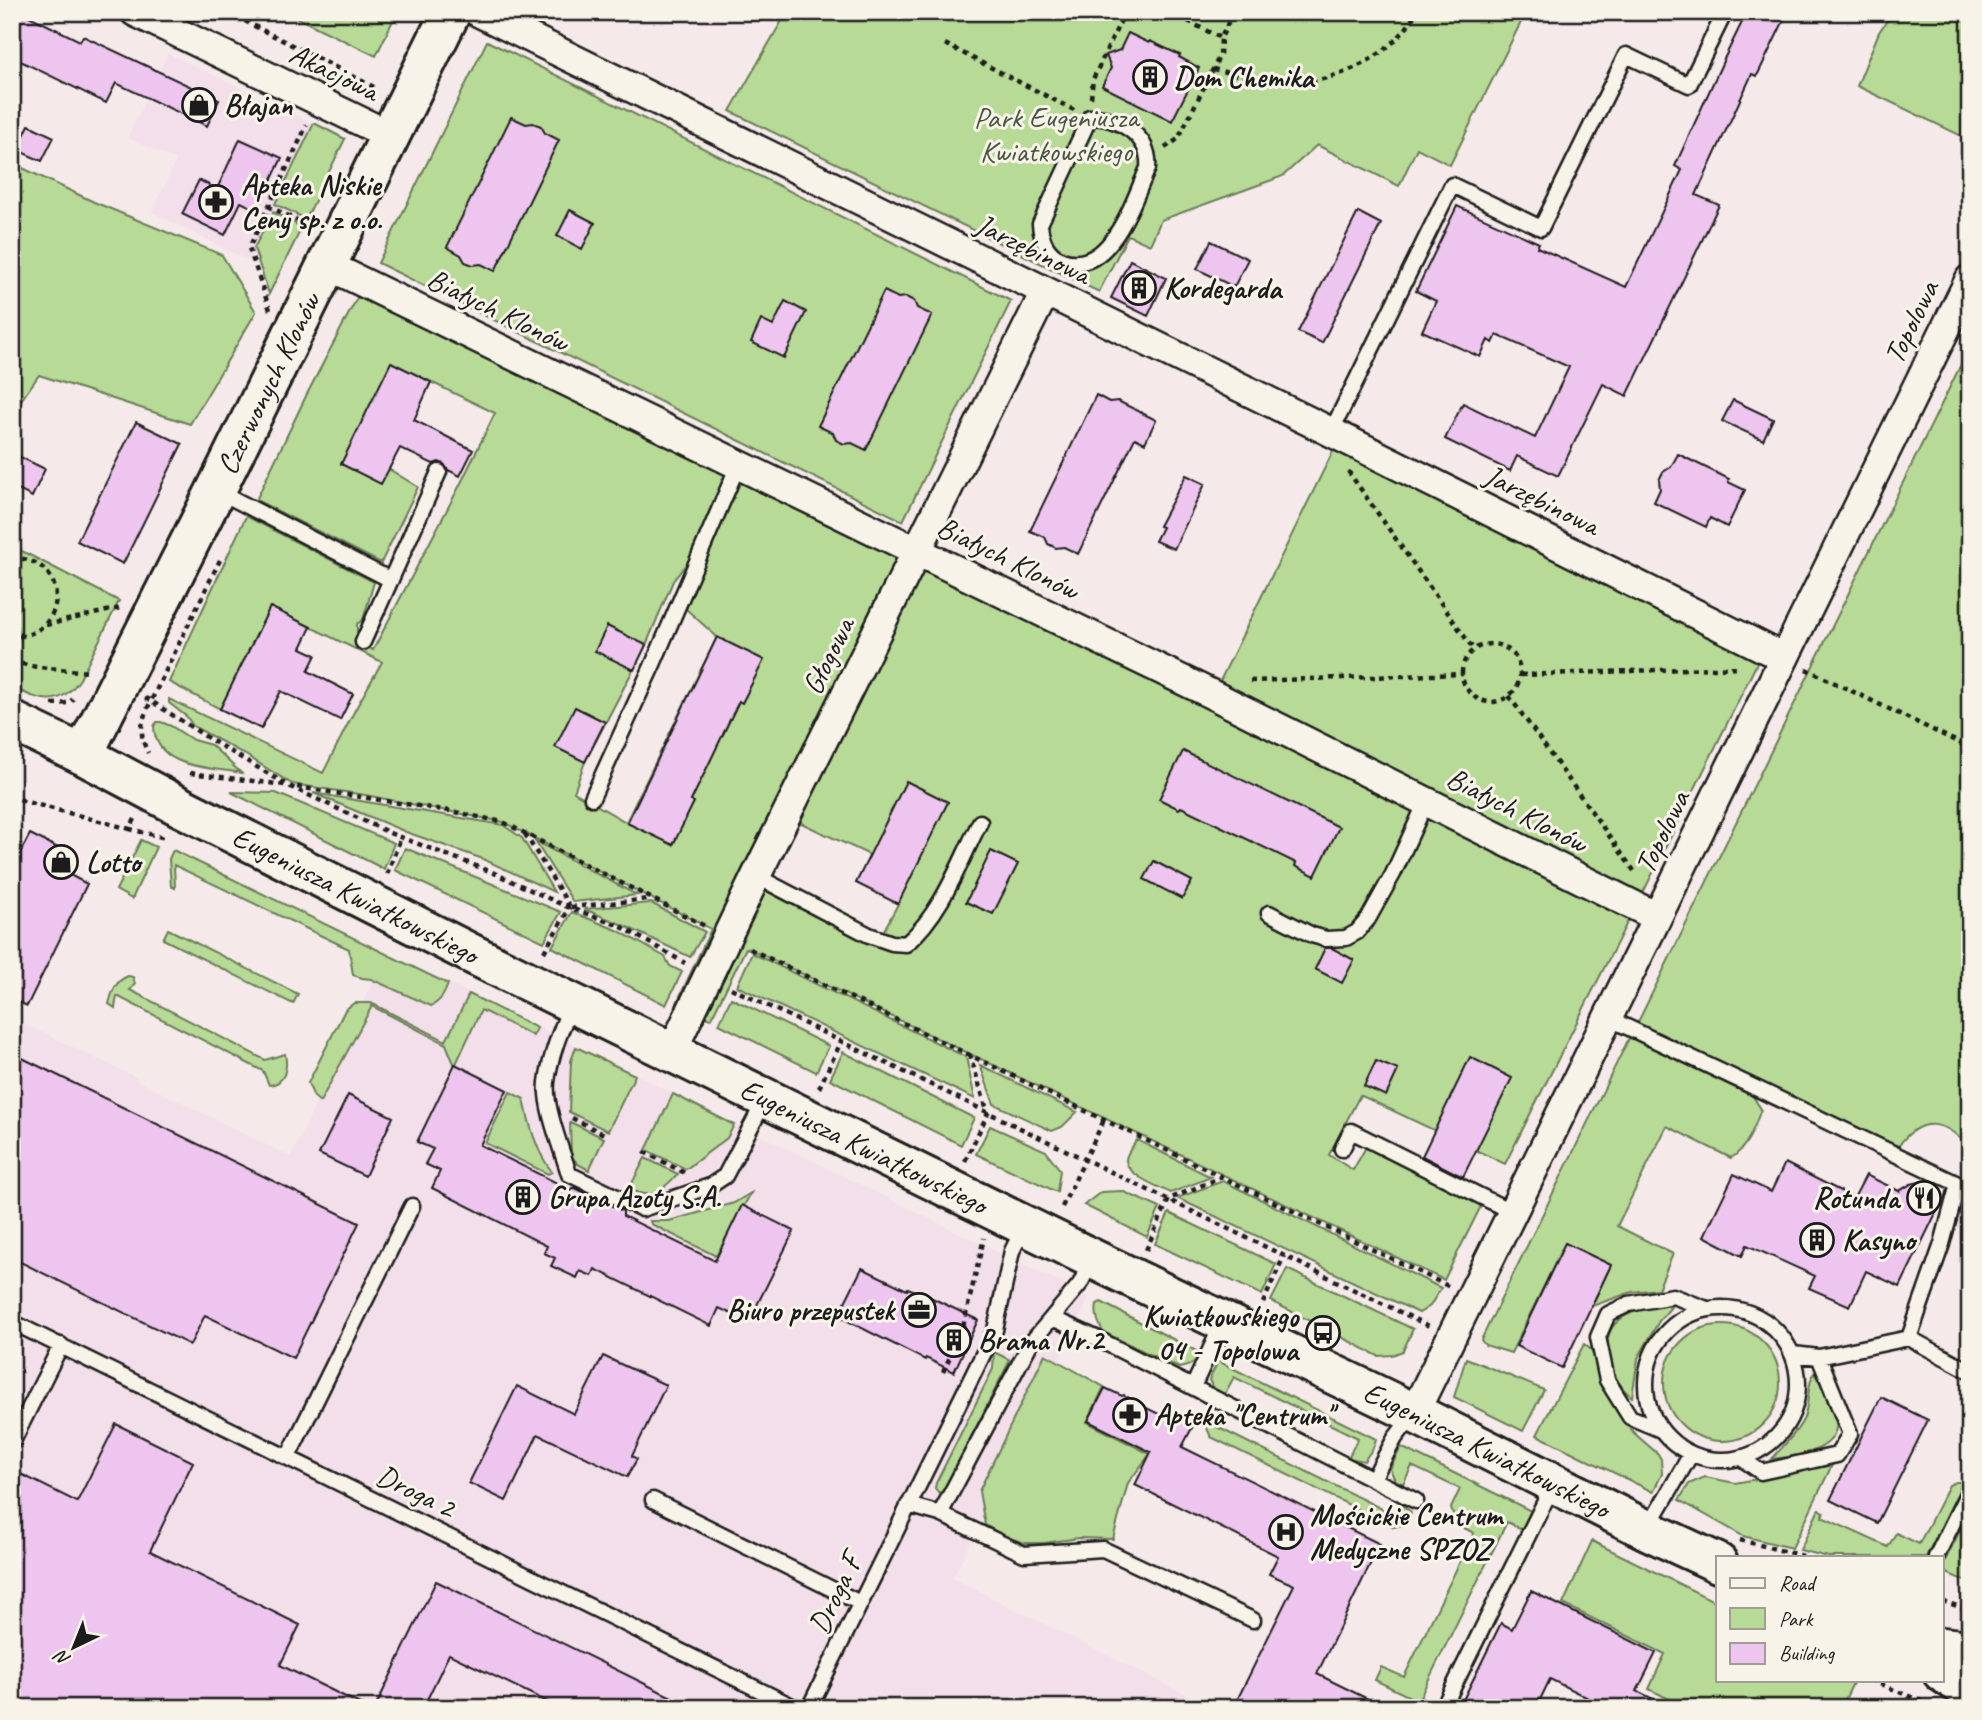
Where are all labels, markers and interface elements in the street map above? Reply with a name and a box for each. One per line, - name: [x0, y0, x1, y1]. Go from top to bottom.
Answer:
- street label: Akacjowa: [283, 34, 387, 111]
- building icon: Dom Chemika: [1131, 58, 1169, 96]
- place label: Dom Chemika: [1174, 58, 1316, 96]
- shop icon: Błajan: [180, 86, 218, 124]
- place label: Błajan: [224, 86, 294, 124]
- park label: Park Eugeniusza Kwiatkowskiego: [974, 98, 1141, 170]
- place label: Apteka Niskie Ceny sp. z o.o.: [241, 166, 383, 239]
- pharmacy icon: Apteka Niskie Ceny sp. z o.o.: [197, 183, 235, 221]
- street label: Jarzębinowa: [968, 204, 1099, 294]
- street label: Białych Klonów: [421, 260, 577, 362]
- building icon: Kordegarda: [1120, 269, 1158, 307]
- place label: Kordegarda: [1164, 269, 1284, 307]
- street label: Topolowa: [1875, 272, 1948, 370]
- street label: Czerwonych Klonów: [208, 285, 330, 481]
- street label: Jarzębinowa: [1477, 455, 1608, 545]
- street label: Białych Klonów: [931, 508, 1087, 610]
- street label: Głogowa: [793, 609, 864, 701]
- street label: Białych Klonów: [1440, 758, 1596, 863]
- street label: Topolowa: [1626, 782, 1699, 880]
- street label: Eugeniusza Kwiatkowskiego: [226, 817, 487, 974]
- shop icon: Lotto: [42, 843, 80, 881]
- place label: Lotto: [86, 843, 143, 881]
- street label: Eugeniusza Kwiatkowskiego: [734, 1070, 996, 1224]
- building icon: Grupa Azoty S.A.: [504, 1178, 542, 1216]
- place label: Grupa Azoty S.A.: [548, 1178, 722, 1217]
- place label: Rotunda: [1813, 1179, 1901, 1217]
- restaurant icon: Rotunda: [1905, 1179, 1943, 1217]
- building icon: Kasyno: [1798, 1221, 1836, 1259]
- place label: Kasyno: [1842, 1221, 1918, 1260]
- place label: Biuro przepustek: [726, 1291, 897, 1329]
- office icon: Biuro przepustek: [900, 1291, 938, 1329]
- place label: Kwiatkowskiego 04 - Topolowa: [1143, 1297, 1301, 1369]
- bus stop icon: Kwiatkowskiego 04 - Topolowa: [1304, 1314, 1342, 1352]
- building icon: Brama Nr.2: [935, 1321, 973, 1359]
- place label: Brama Nr.2: [978, 1321, 1106, 1359]
- street label: Eugeniusza Kwiatkowskiego: [1357, 1373, 1619, 1529]
- pharmacy icon: Apteka "Centrum": [1111, 1396, 1149, 1434]
- place label: Apteka "Centrum": [1154, 1396, 1340, 1434]
- street label: Droga 2: [371, 1456, 464, 1527]
- place label: Mościckie Centrum Medyczne SPZOZ: [1310, 1496, 1505, 1569]
- hospital icon: Mościckie Centrum Medyczne SPZOZ: [1267, 1513, 1305, 1551]
- street label: Droga F: [800, 1542, 873, 1640]
- legend: [1716, 1556, 1944, 1682]
- text: Road: [1779, 1570, 1818, 1596]
- text: Park: [1779, 1606, 1814, 1632]
- north arrow: [38, 1612, 108, 1682]
- text: Building: [1779, 1640, 1836, 1666]
- text: N: [48, 1644, 76, 1671]

